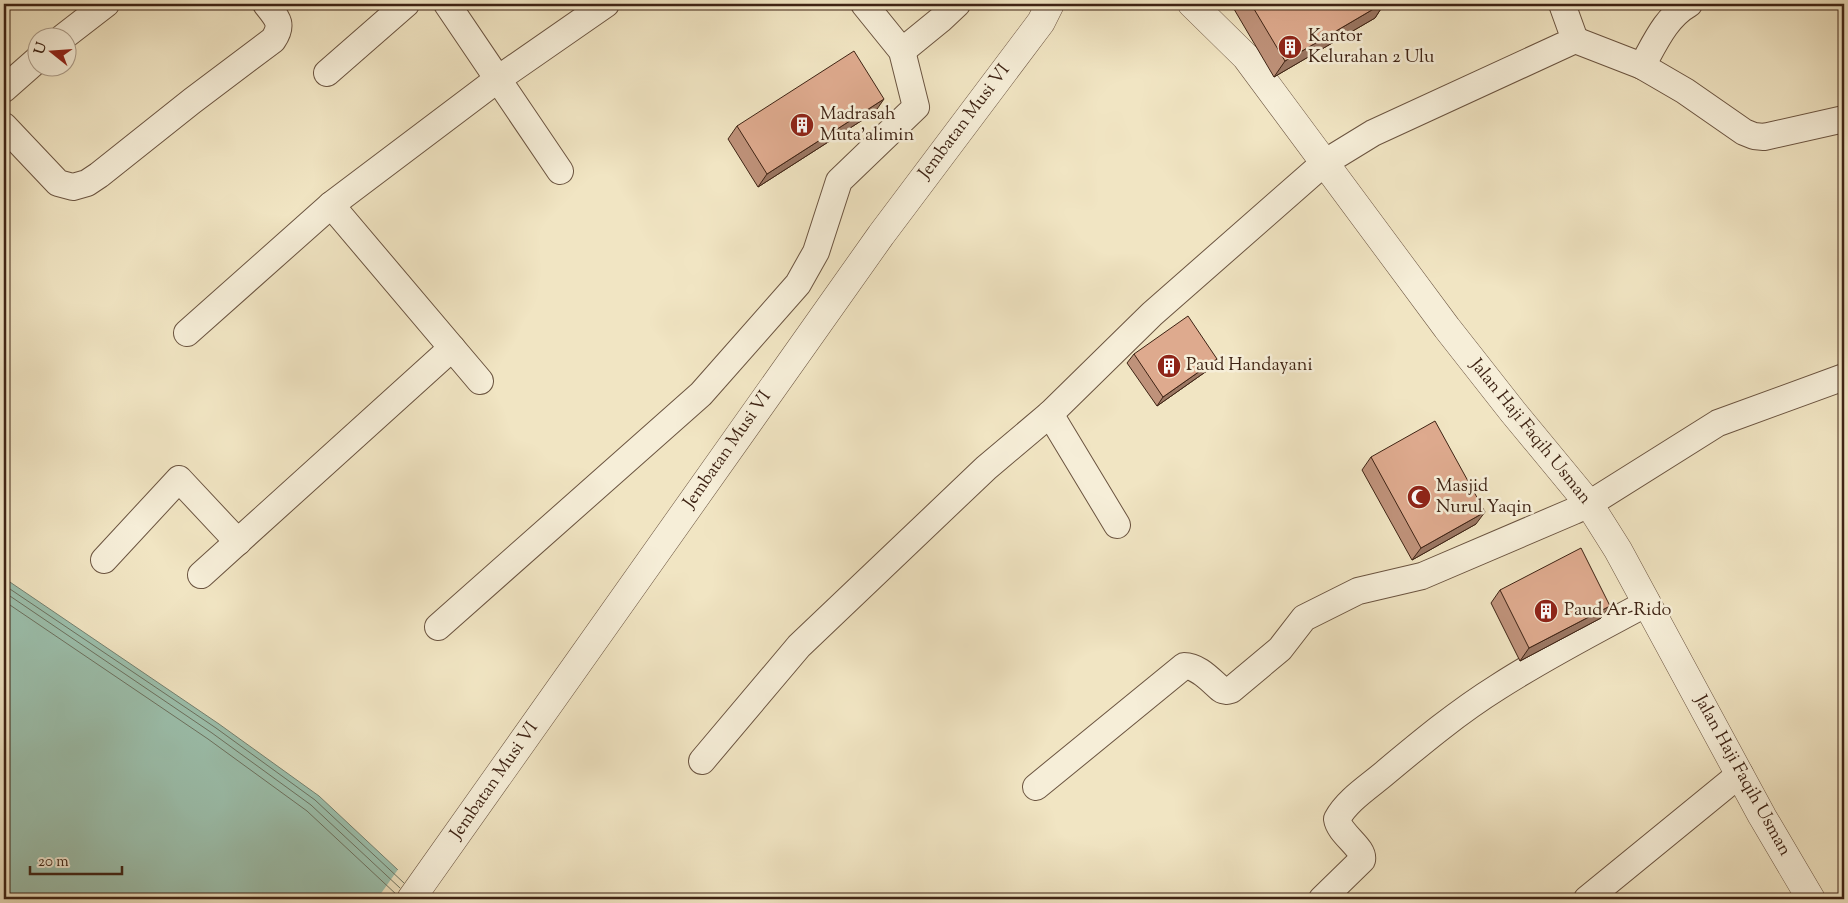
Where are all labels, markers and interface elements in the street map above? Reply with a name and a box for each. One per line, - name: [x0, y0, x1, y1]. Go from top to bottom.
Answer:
- place label: Kantor Kelurahan 2 Ulu: [1308, 24, 1434, 71]
- north arrow: [28, 28, 78, 78]
- building icon: Kantor Kelurahan 2 Ulu: [1277, 34, 1303, 60]
- text: U: [30, 40, 53, 57]
- street label: Jembatan Musi VI: [912, 59, 1017, 186]
- place label: Madrasah Muta'alimin: [820, 102, 914, 149]
- building icon: Madrasah Muta'alimin: [789, 112, 815, 138]
- building icon: Paud Handayani: [1156, 353, 1182, 379]
- place label: Paud Handayani: [1186, 353, 1313, 379]
- street label: Jalan Haji Faqih Usman: [1462, 353, 1597, 511]
- street label: Jembatan Musi VI: [677, 386, 778, 515]
- place label: Masjid Nurul Yaqin: [1436, 474, 1532, 521]
- mosque icon: Masjid Nurul Yaqin: [1406, 484, 1432, 510]
- building icon: Paud Ar-Rido: [1533, 598, 1559, 624]
- place label: Paud Ar-Rido: [1564, 598, 1671, 624]
- street label: Jalan Haji Faqih Usman: [1686, 690, 1797, 862]
- street label: Jembatan Musi VI: [444, 717, 545, 846]
- scale bar: [30, 843, 122, 875]
- text: 20 m: [38, 852, 69, 873]

